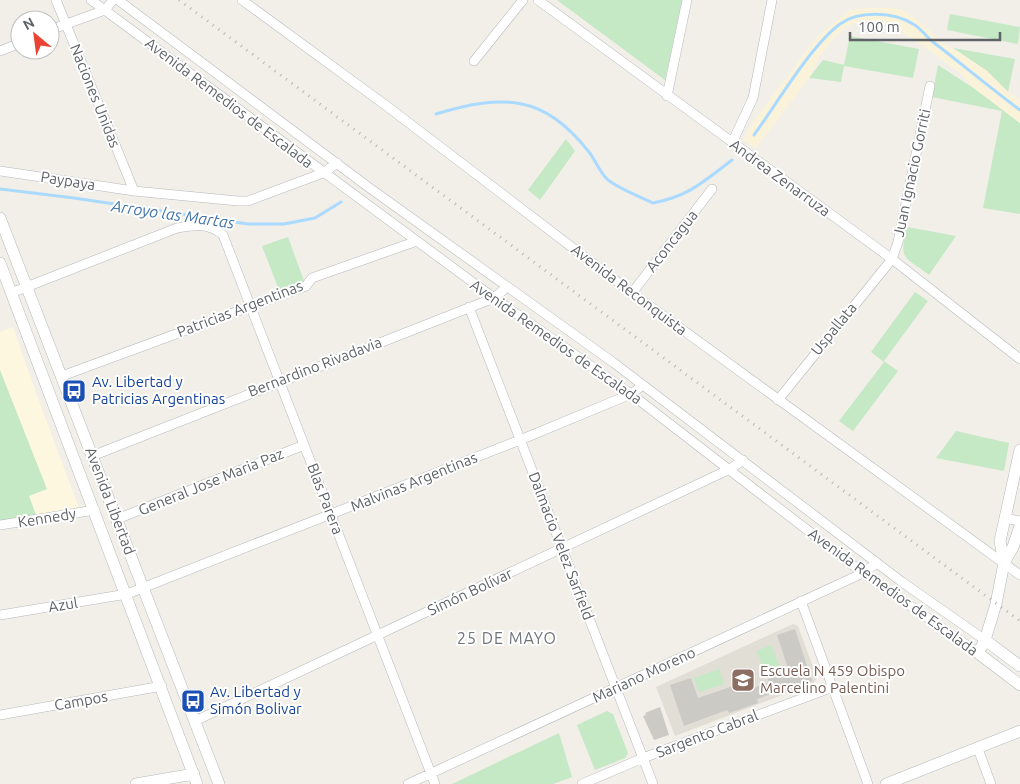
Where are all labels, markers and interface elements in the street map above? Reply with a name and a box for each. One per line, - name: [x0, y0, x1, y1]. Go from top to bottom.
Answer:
- north arrow: [10, 10, 60, 60]
- scale bar: [850, 10, 1000, 42]
- text: N: [20, 14, 37, 33]
- text: 100 m: [858, 18, 900, 35]
- street label: Avenida Remedios de Escalada: [142, 34, 316, 171]
- street label: Naciones Unidas: [67, 42, 124, 150]
- street label: Juan Ignacio Gorriti: [890, 107, 933, 238]
- street label: Andrea Zenarruza: [727, 136, 834, 220]
- street label: Paypaya: [40, 168, 97, 193]
- water label: Arroyo las Martas: [109, 196, 236, 232]
- street label: Aconcagua: [642, 206, 701, 275]
- street label: Avenida Reconquista: [568, 241, 690, 339]
- street label: Avenida Remedios de Escalada: [467, 276, 645, 407]
- street label: Patricias Argentinas: [175, 277, 305, 340]
- street label: Uspallata: [807, 299, 860, 358]
- street label: Bernardino Rivadavia: [246, 333, 384, 400]
- place label: Av. Libertad y Patricias Argentinas: [92, 373, 225, 407]
- bus stop icon: Av. Libertad y Patricias Argentinas: [61, 378, 87, 404]
- street label: Avenida Libertad: [82, 445, 139, 557]
- street label: General Jose Maria Paz: [136, 445, 286, 518]
- street label: Malvinas Argentinas: [348, 448, 480, 515]
- street label: Blas Parera: [304, 461, 347, 537]
- street label: Dalmacio Velez Sarfield: [525, 469, 598, 622]
- street label: Kennedy: [17, 505, 77, 530]
- street label: Avenida Remedios de Escalada: [805, 524, 981, 659]
- street label: Simón Bolívar: [425, 564, 515, 619]
- street label: Azul: [47, 594, 79, 615]
- district label: 25 DE MAYO: [457, 629, 557, 647]
- street label: Mariano Moreno: [590, 643, 698, 706]
- place label: Escuela N 459 Obispo Marcelino Palentini: [760, 662, 905, 696]
- school or university icon: Escuela N 459 Obispo Marcelino Palentini: [730, 667, 756, 693]
- place label: Av. Libertad y Simón Bolivar: [210, 683, 302, 717]
- street label: Campos: [53, 687, 109, 714]
- bus stop icon: Av. Libertad y Simón Bolivar: [180, 688, 206, 714]
- street label: Sargento Cabral: [653, 706, 760, 761]

